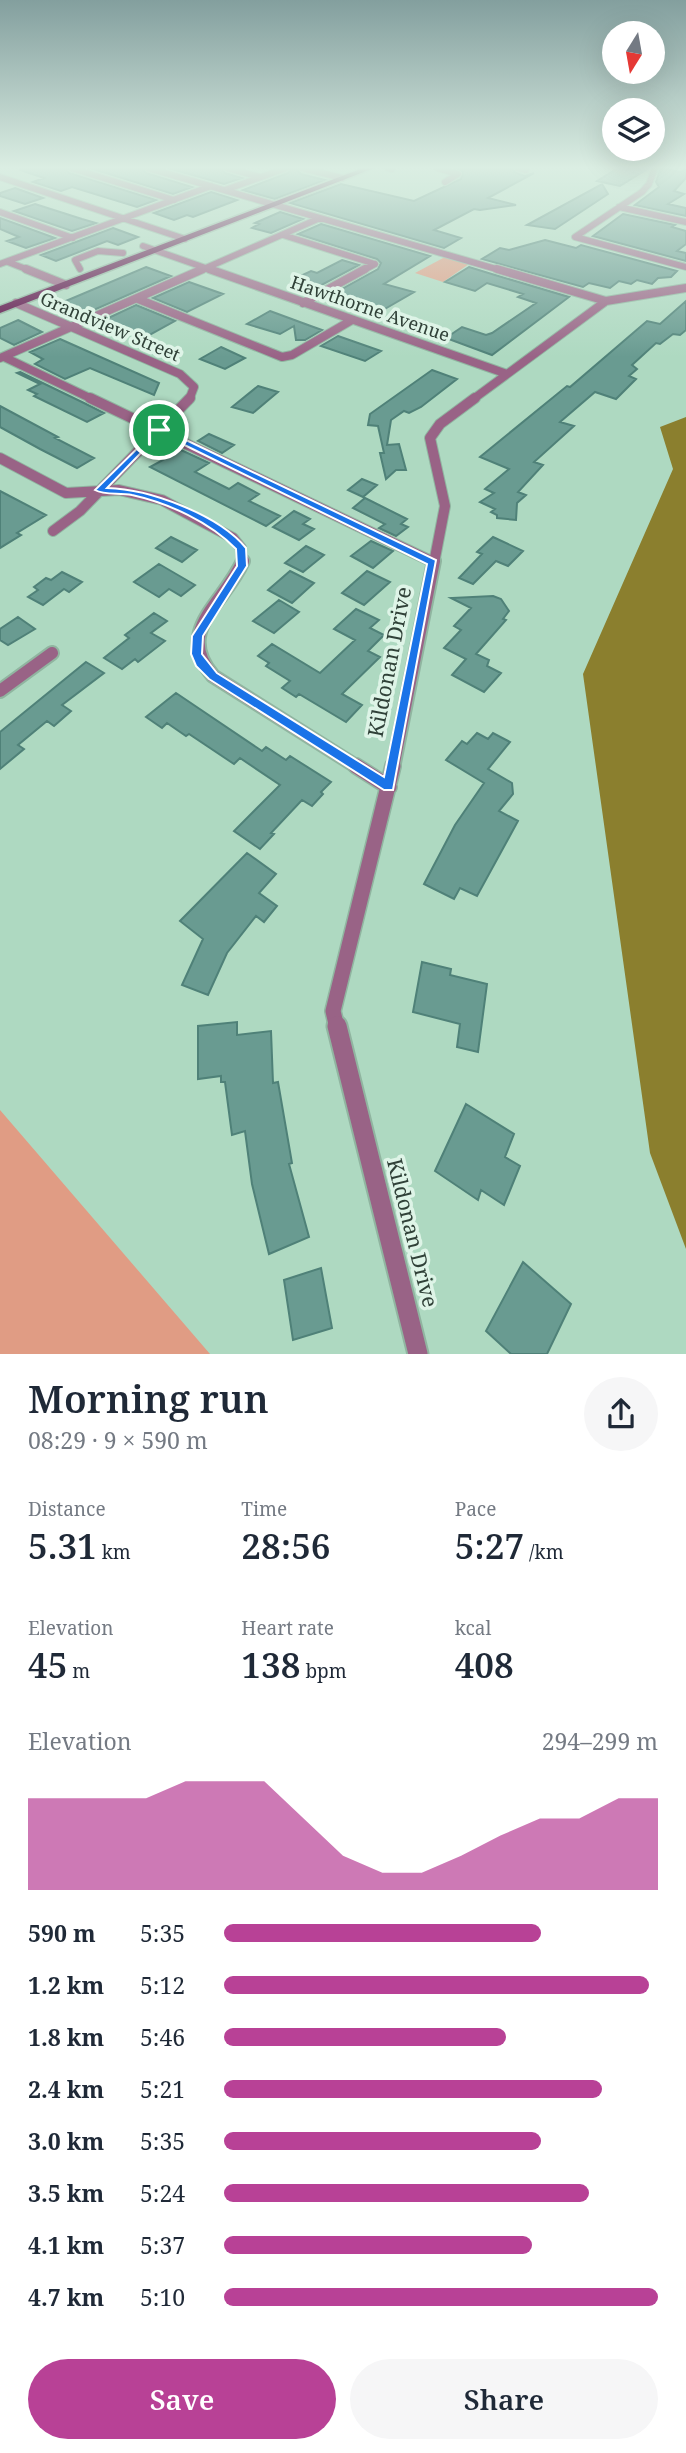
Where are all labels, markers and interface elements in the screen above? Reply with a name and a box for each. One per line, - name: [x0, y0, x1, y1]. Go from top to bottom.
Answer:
- north arrow: [602, 21, 665, 84]
- map controls: [602, 21, 665, 161]
- button: layers: [602, 98, 665, 161]
- street label: Hawthorne Avenue: [288, 270, 453, 347]
- street label: Grandview Street: [37, 286, 184, 366]
- pin: [129, 400, 189, 460]
- icon: arrive: [140, 411, 178, 449]
- street label: Kildonan Drive: [361, 584, 417, 739]
- street label: Kildonan Drive: [381, 1155, 445, 1310]
- text: Morning run: [28, 1372, 269, 1424]
- button: share: [584, 1377, 658, 1451]
- text: 08:29 · 9 × 590 m: [28, 1424, 208, 1456]
- text: Distance: [28, 1496, 106, 1522]
- text: Time: [241, 1496, 287, 1522]
- text: Pace: [455, 1496, 496, 1522]
- text: 5.31: [28, 1522, 97, 1569]
- text: 28:56: [241, 1522, 331, 1569]
- text: 5:27: [455, 1522, 524, 1569]
- text: km: [97, 1539, 131, 1565]
- text: /km: [524, 1539, 564, 1565]
- text: Elevation: [28, 1615, 114, 1641]
- text: Heart rate: [241, 1615, 334, 1641]
- text: kcal: [455, 1615, 491, 1641]
- text: 45: [28, 1641, 67, 1688]
- text: 138: [241, 1641, 300, 1688]
- text: 408: [455, 1641, 514, 1688]
- text: m: [67, 1658, 90, 1684]
- text: bpm: [300, 1658, 347, 1684]
- text: Elevation: [28, 1725, 132, 1757]
- text: 294–299 m: [542, 1725, 658, 1757]
- text: 590 m: [28, 1917, 96, 1949]
- text: 5:35: [140, 1917, 185, 1949]
- text: 1.2 km: [28, 1969, 104, 2001]
- text: 5:12: [140, 1969, 185, 2001]
- text: 1.8 km: [28, 2021, 104, 2053]
- text: 5:46: [140, 2021, 185, 2053]
- text: 2.4 km: [28, 2073, 104, 2105]
- text: 5:21: [140, 2073, 185, 2105]
- text: 3.0 km: [28, 2125, 104, 2157]
- text: 5:35: [140, 2125, 185, 2157]
- text: 3.5 km: [28, 2177, 104, 2209]
- text: 5:24: [140, 2177, 185, 2209]
- text: 4.1 km: [28, 2229, 104, 2261]
- text: 5:37: [140, 2229, 185, 2261]
- text: 4.7 km: [28, 2281, 104, 2313]
- text: 5:10: [140, 2281, 185, 2313]
- button: Save: [28, 2359, 336, 2439]
- button: Share: [350, 2359, 658, 2439]

